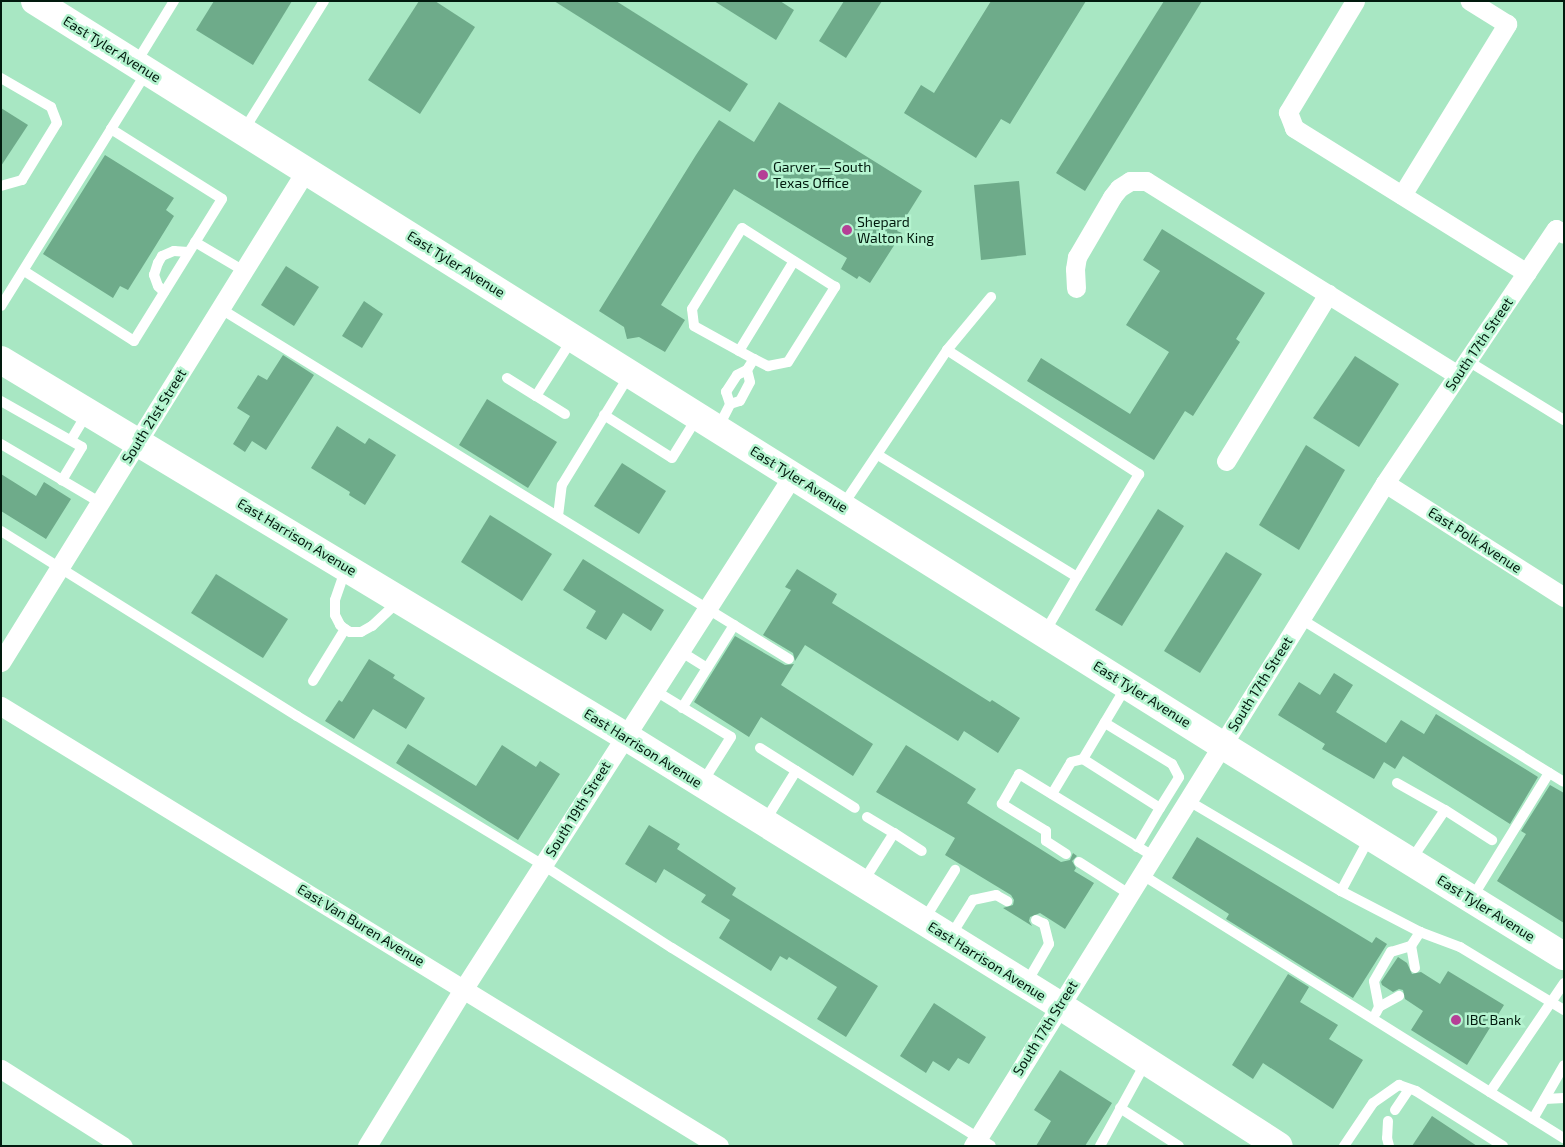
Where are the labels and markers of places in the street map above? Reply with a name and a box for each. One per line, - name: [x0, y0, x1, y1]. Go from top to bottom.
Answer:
- place label: Garver — South Texas Office: [773, 159, 872, 192]
- marker: Garver — South Texas Office: [757, 169, 769, 181]
- place label: Shepard Walton King: [857, 214, 934, 246]
- marker: Shepard Walton King: [841, 224, 853, 236]
- place label: IBC Bank: [1466, 1012, 1521, 1028]
- marker: IBC Bank: [1450, 1014, 1462, 1026]

